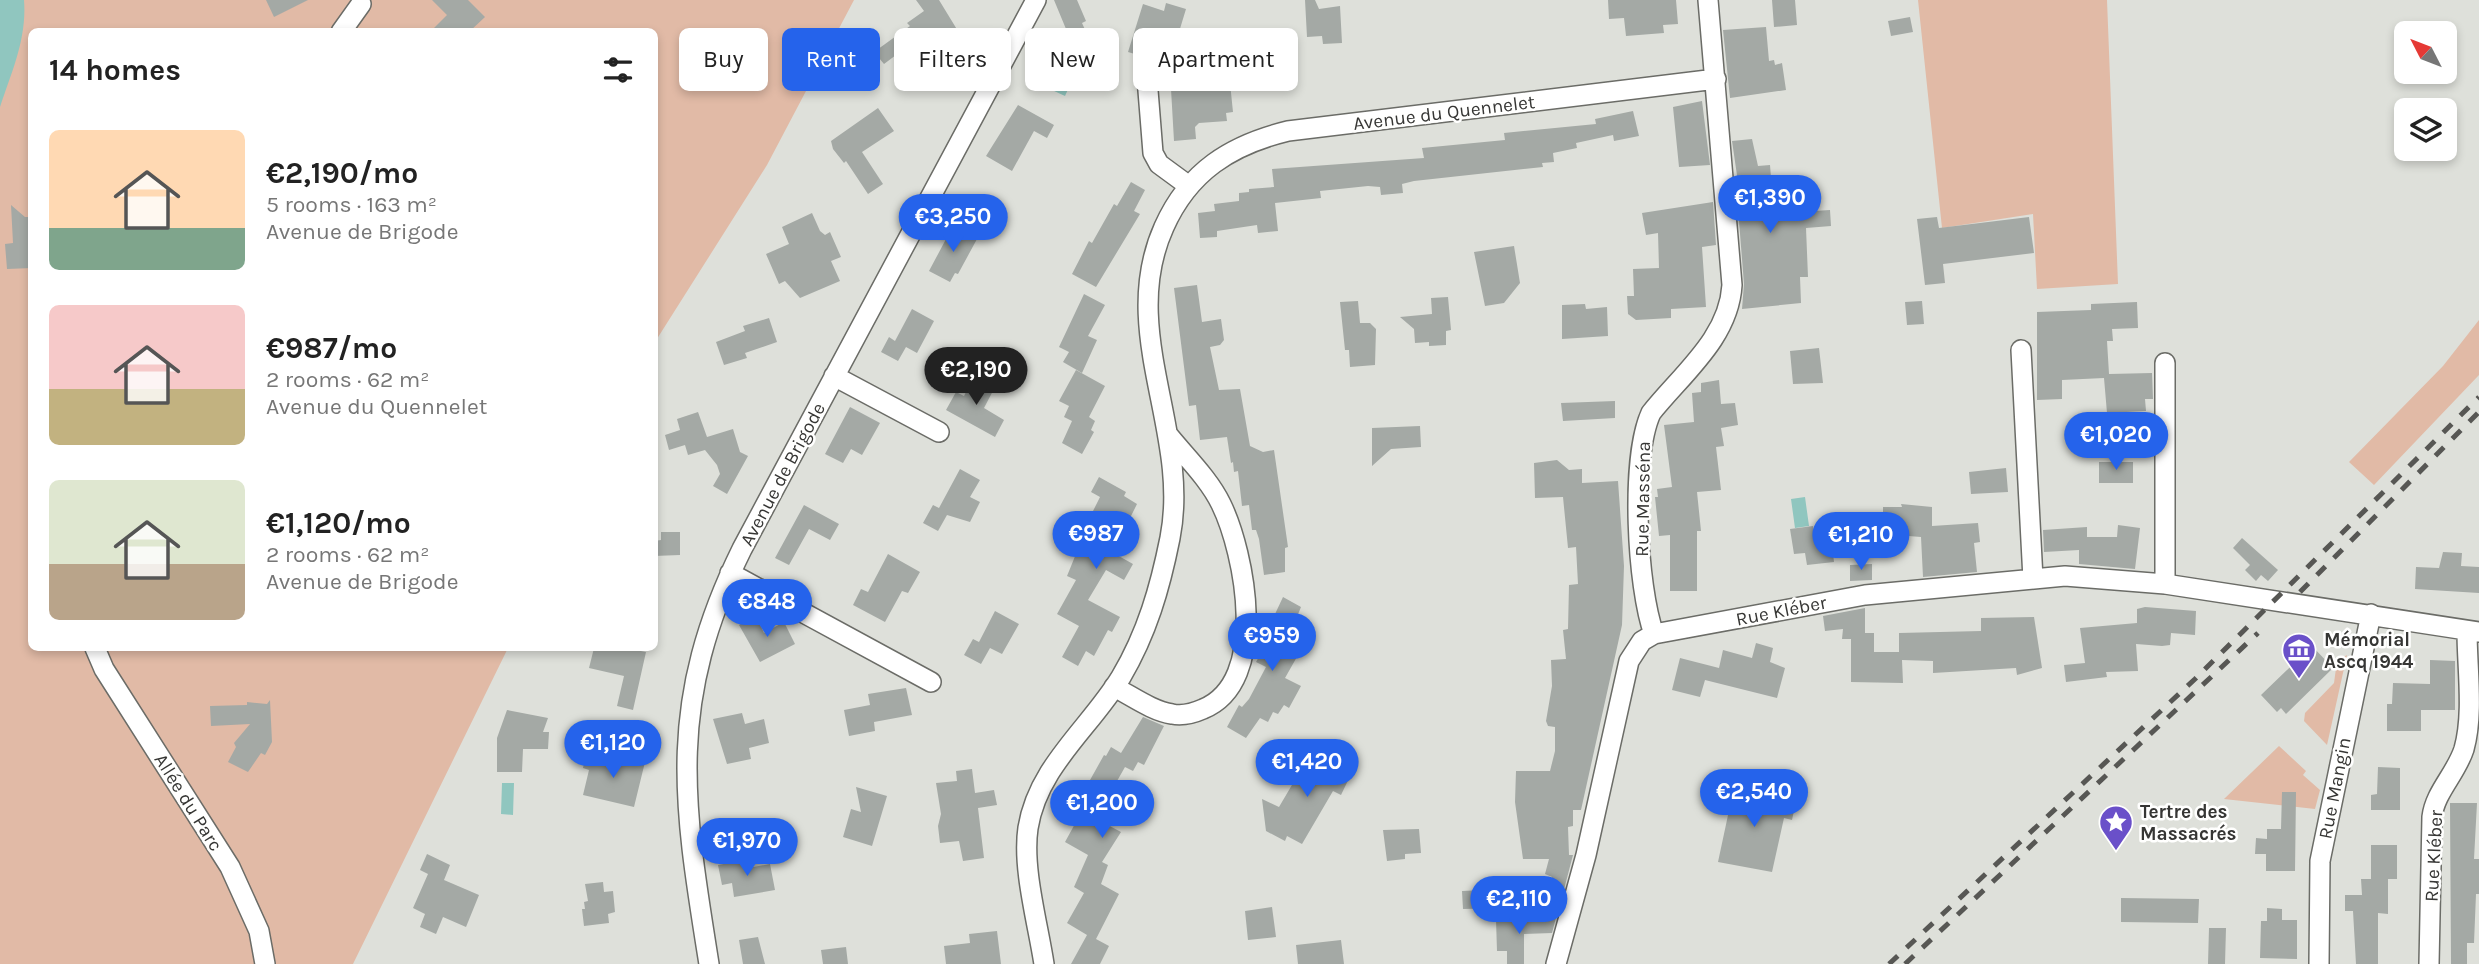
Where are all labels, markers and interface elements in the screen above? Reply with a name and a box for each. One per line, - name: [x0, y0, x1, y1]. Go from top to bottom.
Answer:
- north arrow: [2394, 21, 2457, 84]
- map controls: [2394, 21, 2457, 161]
- chip: Buy: [679, 28, 768, 91]
- chip: Rent: [782, 28, 880, 91]
- chip: Filters: [894, 28, 1011, 91]
- chip: New: [1025, 28, 1119, 91]
- chip: Apartment: [1133, 28, 1298, 91]
- icon: filters: [599, 51, 637, 89]
- text: 14 homes: [49, 52, 181, 88]
- street label: Avenue du Quennelet: [1352, 91, 1536, 135]
- button: layers: [2394, 98, 2457, 161]
- text: €2,190/mo: [266, 155, 418, 191]
- icon: home: [105, 158, 189, 242]
- pin: €1,390: [1713, 176, 1827, 235]
- text: €1,390: [1734, 184, 1806, 211]
- text: 5 rooms · 163 m²: [266, 191, 437, 218]
- pin: €3,250: [896, 194, 1010, 254]
- text: €3,250: [915, 203, 991, 230]
- text: Avenue de Brigode: [266, 218, 459, 245]
- text: €987/mo: [266, 330, 397, 366]
- icon: home: [105, 333, 189, 417]
- pin: €2,190: [919, 348, 1033, 407]
- text: €2,190: [940, 356, 1012, 383]
- text: 2 rooms · 62 m²: [266, 366, 430, 393]
- text: Avenue du Quennelet: [266, 393, 487, 420]
- street label: Avenue de Brigode: [736, 399, 830, 550]
- pin: €1,020: [2059, 412, 2173, 472]
- text: €1,020: [2080, 421, 2152, 448]
- street label: Rue Masséna: [1631, 441, 1655, 557]
- text: €1,120/mo: [266, 505, 411, 541]
- icon: home: [105, 508, 189, 592]
- pin: €987: [1055, 512, 1137, 571]
- pin: €1,210: [1804, 512, 1918, 572]
- text: €987: [1069, 520, 1123, 547]
- text: €1,210: [1828, 521, 1894, 548]
- text: 2 rooms · 62 m²: [266, 541, 430, 568]
- text: Avenue de Brigode: [266, 568, 459, 595]
- pin: €848: [726, 580, 808, 639]
- text: €848: [738, 588, 796, 615]
- street label: Rue Kléber: [1734, 591, 1829, 631]
- pin: €959: [1231, 614, 1313, 673]
- text: €959: [1244, 622, 1300, 649]
- place label: Mémorial Ascq 1944: [2324, 629, 2414, 673]
- museum icon: Mémorial Ascq 1944: [2280, 631, 2318, 680]
- pin: €1,120: [556, 720, 670, 780]
- text: €1,120: [580, 729, 646, 756]
- street label: Rue Mangin: [2314, 735, 2356, 841]
- pin: €1,420: [1250, 740, 1364, 799]
- text: €1,420: [1272, 748, 1342, 775]
- street label: Allée du Parc: [150, 750, 227, 855]
- pin: €2,540: [1697, 770, 1811, 829]
- text: €2,540: [1716, 778, 1792, 805]
- pin: €1,200: [1045, 780, 1159, 840]
- text: €1,200: [1066, 789, 1138, 816]
- place label: Tertre des Massacrés: [2140, 801, 2237, 845]
- place icon: Tertre des Massacrés: [2097, 803, 2135, 852]
- street label: Rue Kléber: [2421, 809, 2447, 903]
- pin: €1,970: [690, 818, 804, 878]
- text: €1,970: [713, 827, 781, 854]
- pin: €2,110: [1462, 876, 1576, 936]
- text: €2,110: [1486, 885, 1552, 912]

